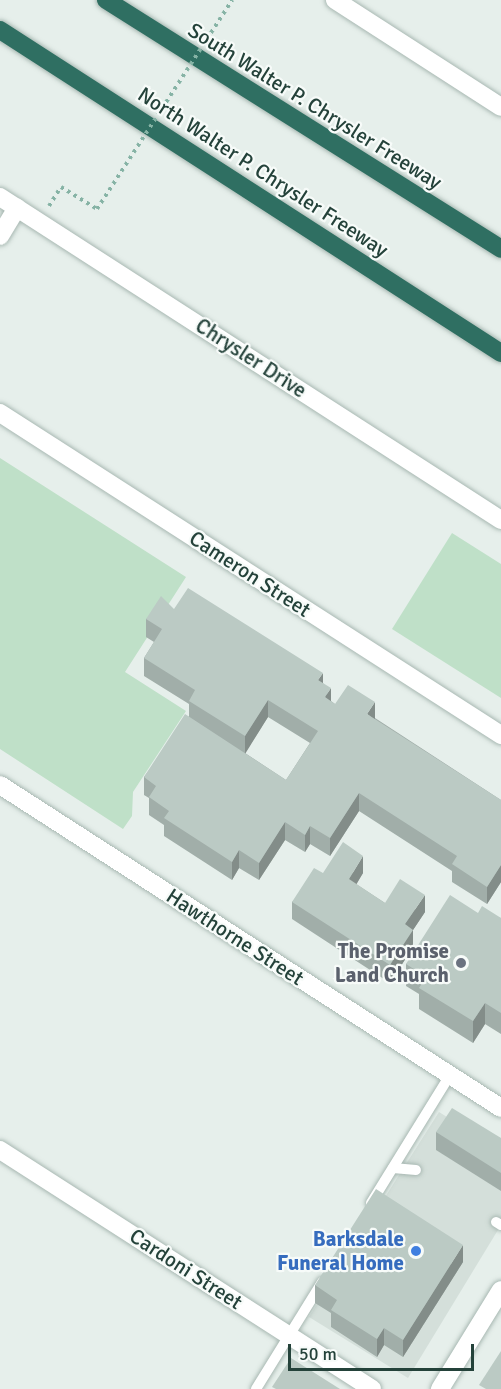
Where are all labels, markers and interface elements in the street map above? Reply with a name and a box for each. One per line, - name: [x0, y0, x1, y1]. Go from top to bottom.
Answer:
- street label: South Walter P. Chrysler Freeway: [184, 17, 446, 195]
- street label: North Walter P. Chrysler Freeway: [133, 82, 393, 262]
- street label: Chrysler Drive: [191, 313, 311, 403]
- street label: Cameron Street: [185, 525, 315, 623]
- street label: Hawthorne Street: [162, 883, 308, 991]
- place label: The Promise Land Church: [335, 938, 449, 988]
- marker: The Promise Land Church: [454, 956, 468, 970]
- street label: Cardoni Street: [125, 1223, 247, 1315]
- place label: Barksdale Funeral Home: [277, 1226, 404, 1276]
- marker: Barksdale Funeral Home: [409, 1244, 423, 1258]
- scale bar: [291, 1332, 477, 1370]
- text: 50 m: [299, 1343, 337, 1365]

